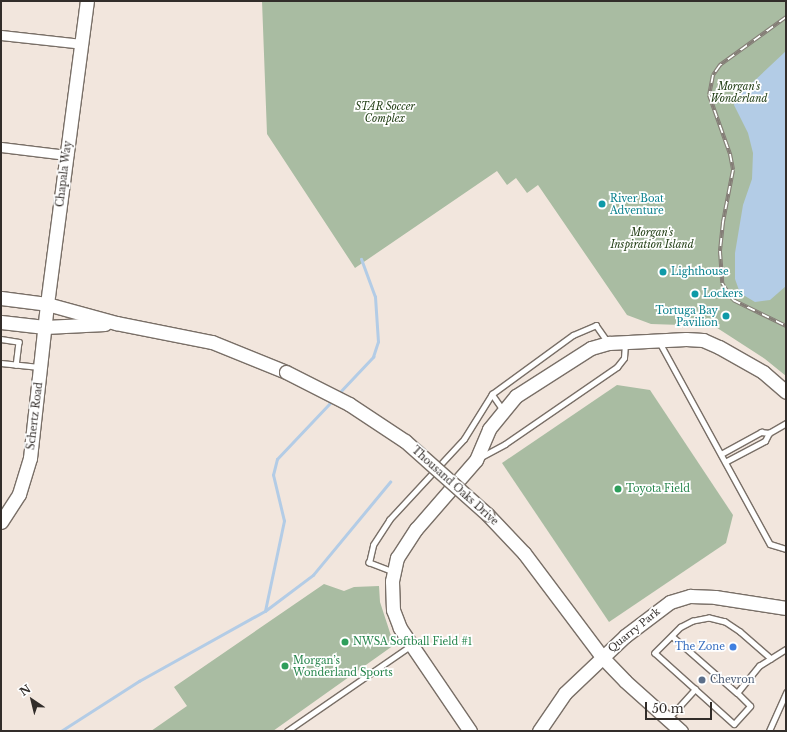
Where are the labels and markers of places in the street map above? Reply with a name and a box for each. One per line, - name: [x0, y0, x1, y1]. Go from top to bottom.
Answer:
- place label: River Boat Adventure: [610, 192, 664, 216]
- marker: River Boat Adventure: [597, 199, 607, 209]
- place label: Lighthouse: [671, 266, 729, 278]
- marker: Lighthouse: [658, 267, 668, 277]
- place label: Lockers: [703, 288, 743, 300]
- marker: Lockers: [690, 289, 700, 299]
- place label: Tortuga Bay Pavilion: [656, 304, 718, 328]
- marker: Tortuga Bay Pavilion: [721, 311, 731, 321]
- place label: Toyota Field: [626, 483, 690, 495]
- marker: Toyota Field: [613, 484, 623, 494]
- place label: NWSA Softball Field #1: [353, 636, 473, 648]
- marker: NWSA Softball Field #1: [340, 637, 350, 647]
- place label: The Zone: [675, 641, 725, 653]
- marker: The Zone: [728, 642, 738, 652]
- place label: Morgan’s Wonderland Sports: [293, 654, 393, 678]
- marker: Morgan’s Wonderland Sports: [280, 661, 290, 671]
- place label: Chevron: [710, 674, 755, 686]
- marker: Chevron: [697, 675, 707, 685]

